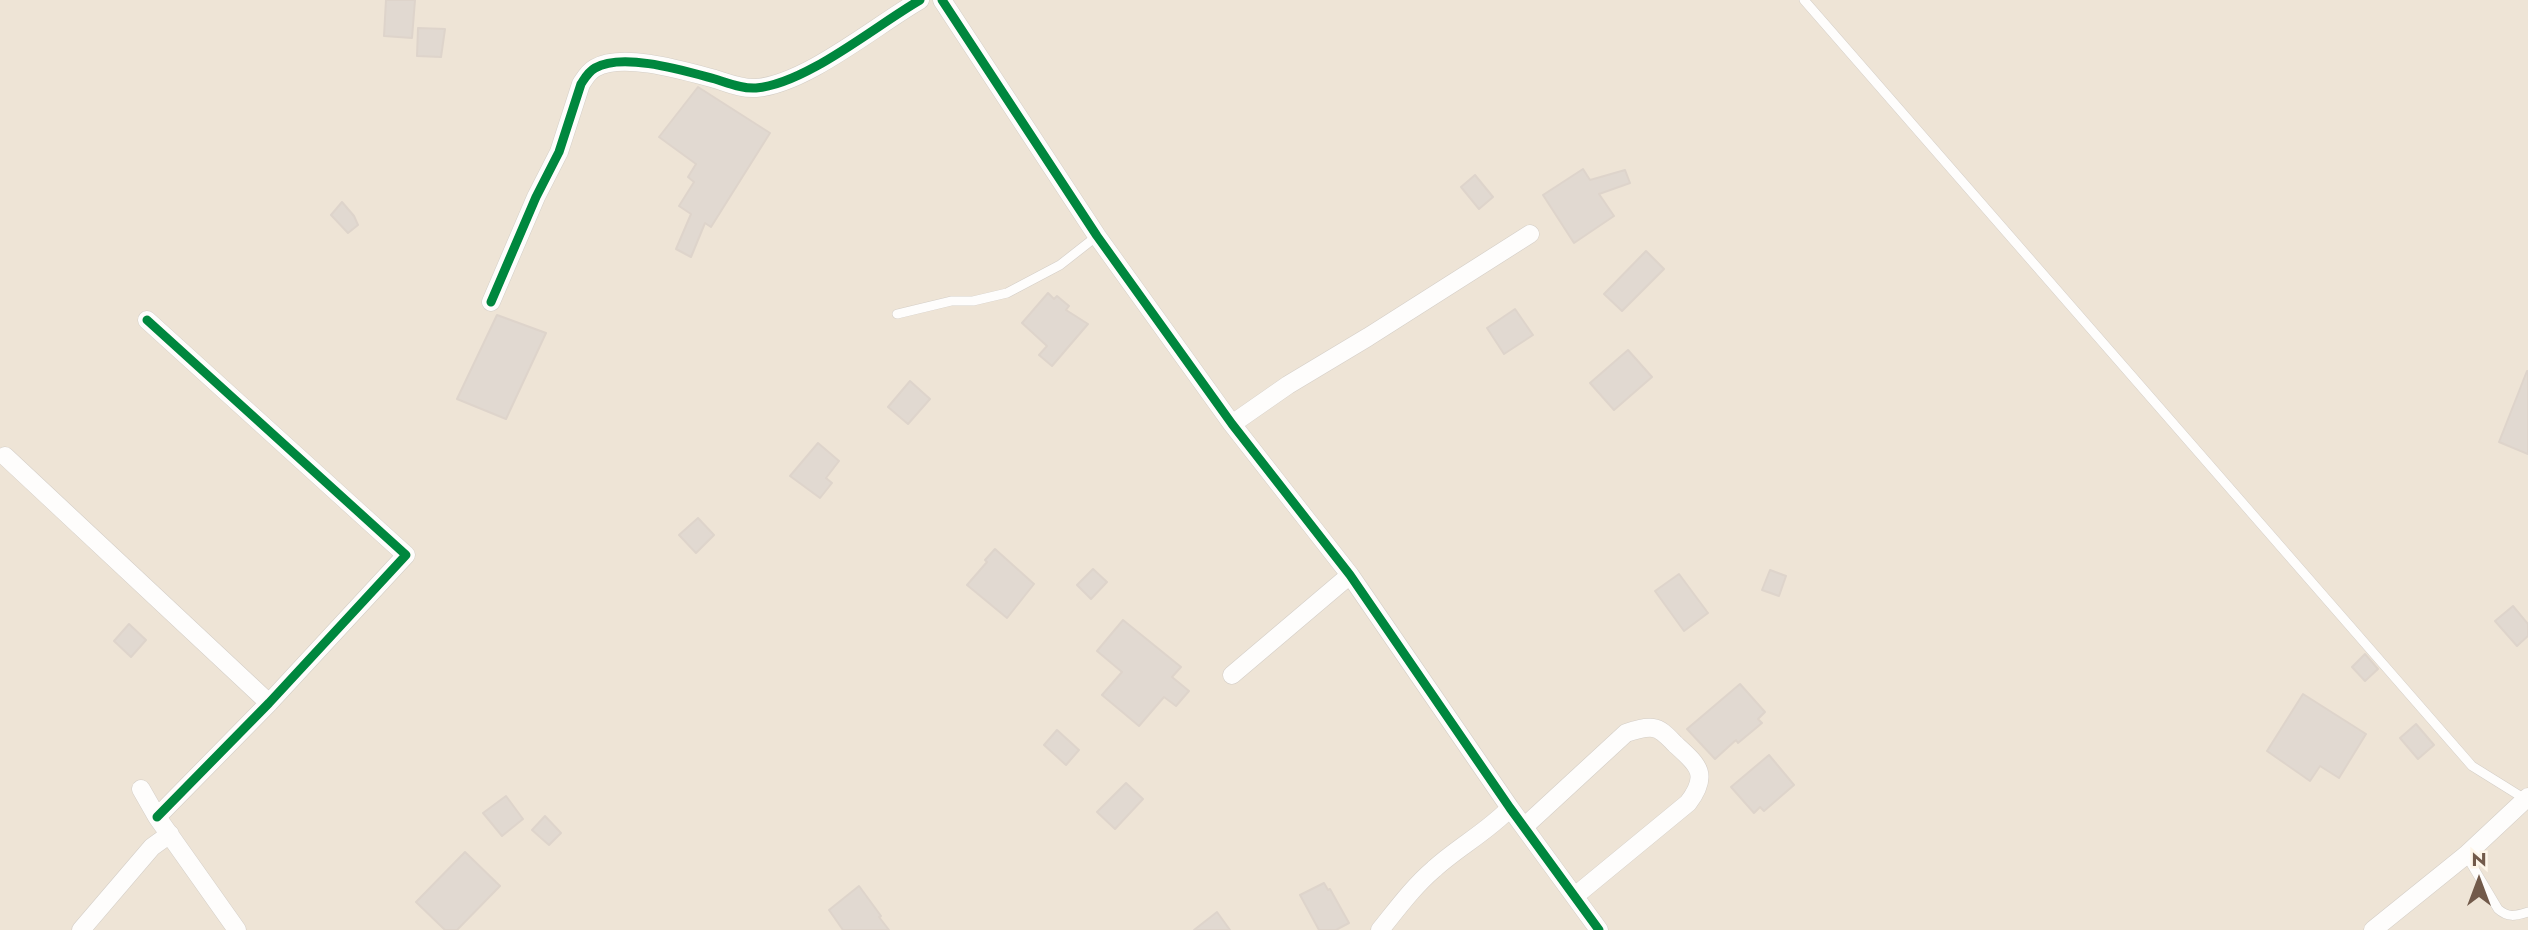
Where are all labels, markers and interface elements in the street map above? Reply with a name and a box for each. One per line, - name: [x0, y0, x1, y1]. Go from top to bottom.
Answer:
- north arrow: [2444, 846, 2514, 916]
- text: N: [2471, 846, 2487, 873]

